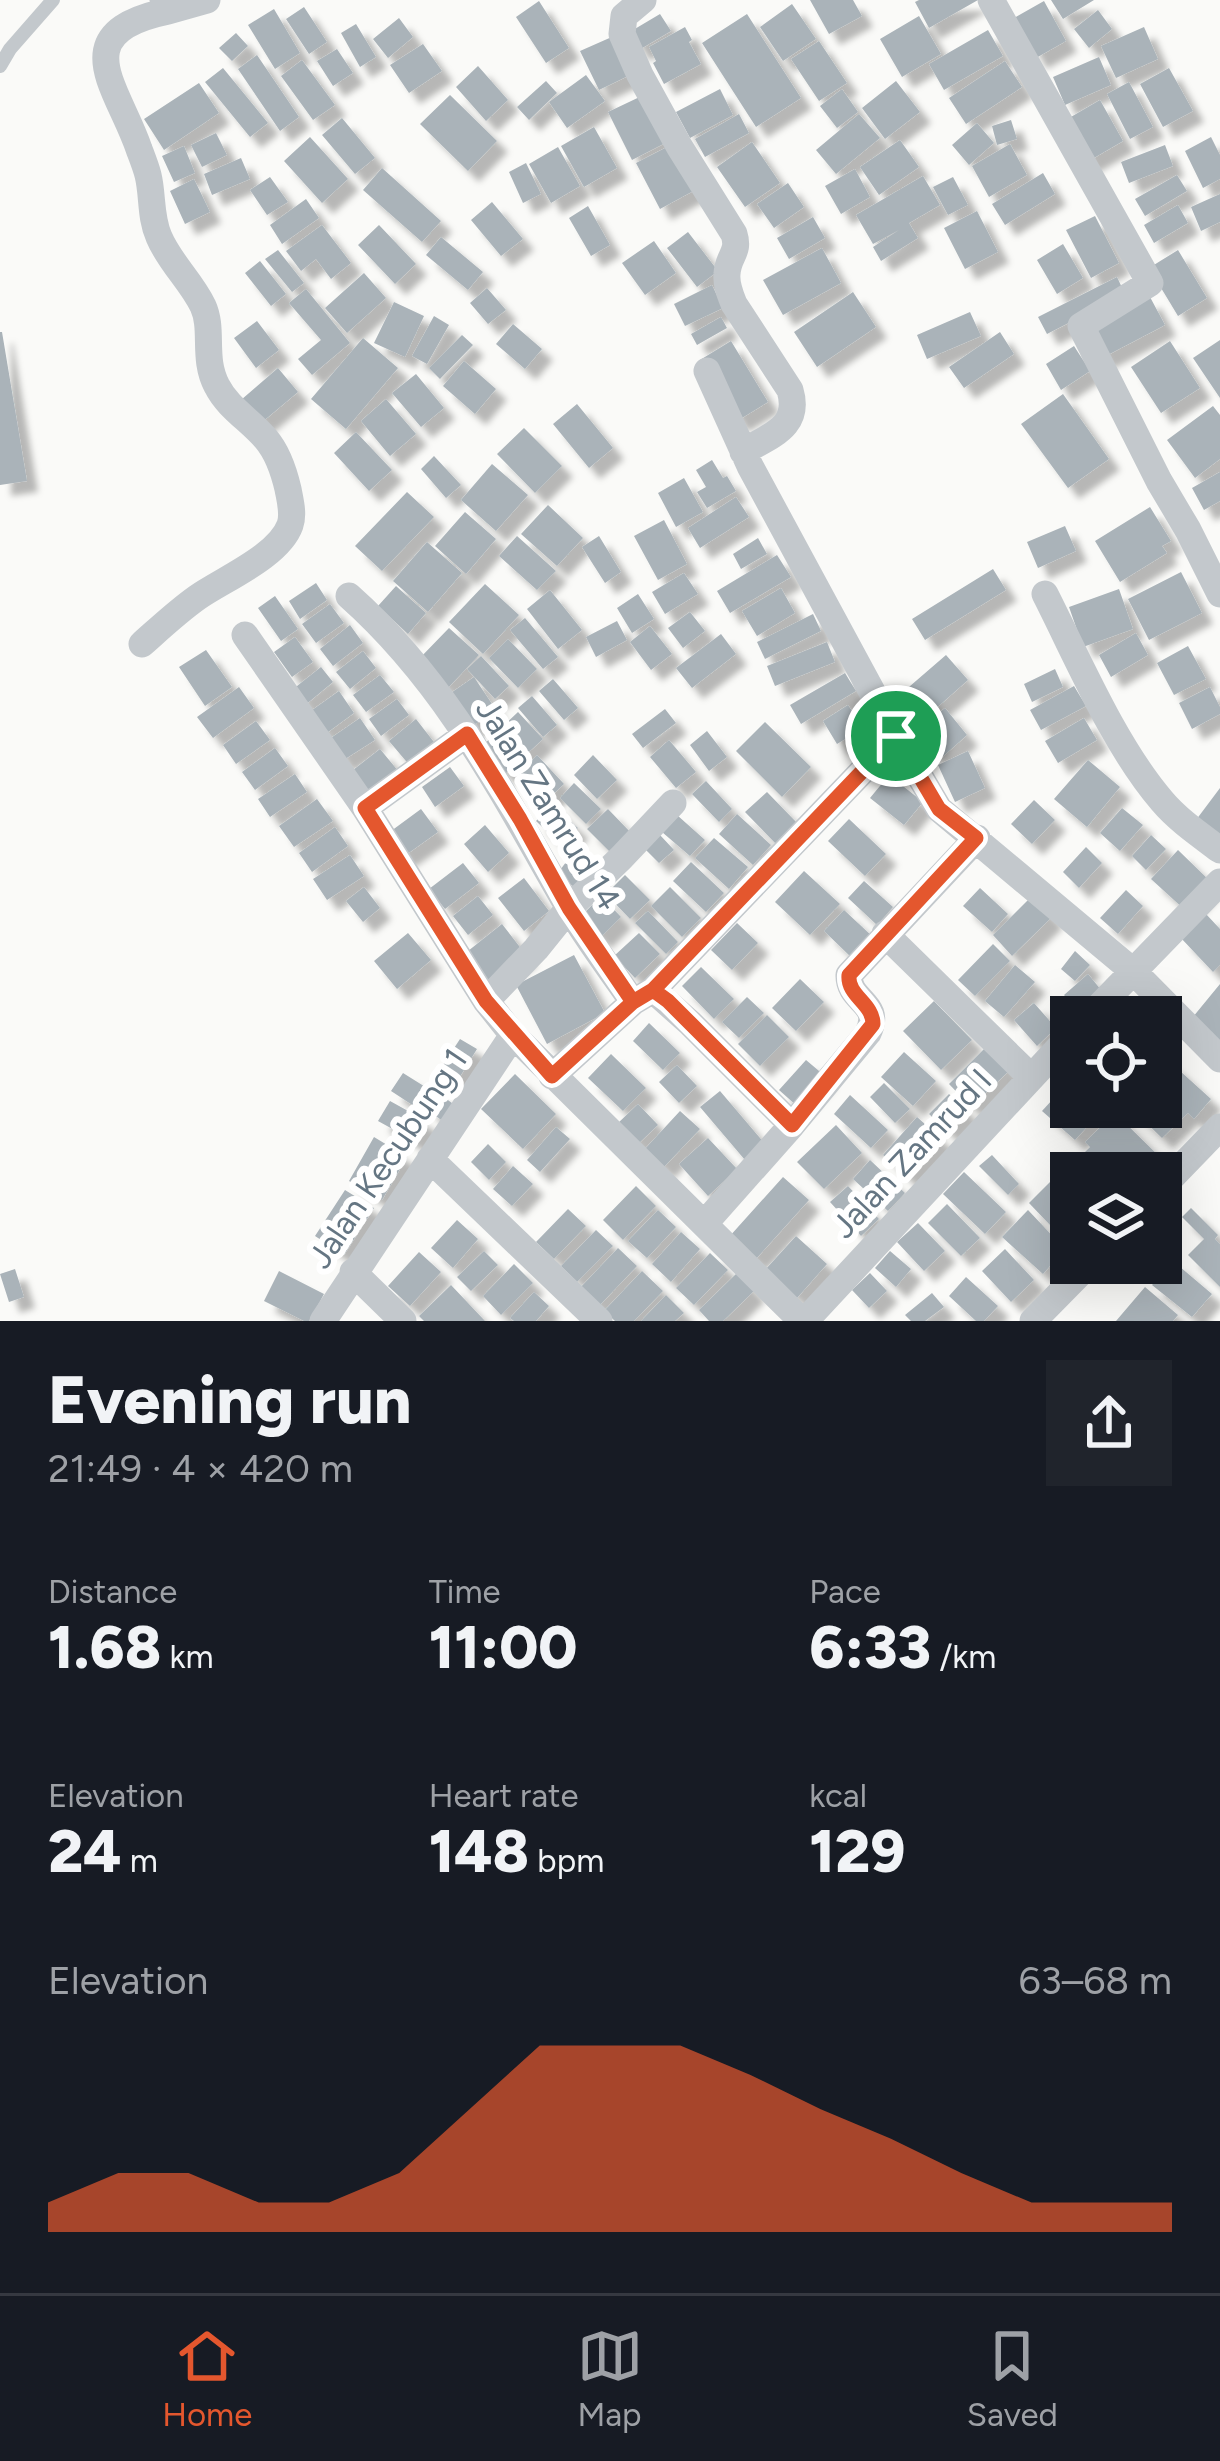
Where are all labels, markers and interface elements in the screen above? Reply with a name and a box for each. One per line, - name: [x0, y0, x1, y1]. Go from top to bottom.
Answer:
- pin: [845, 685, 947, 787]
- street label: Jalan Zamrud 14: [468, 691, 629, 917]
- icon: arrive: [863, 703, 929, 769]
- map controls: [1050, 996, 1182, 1284]
- button: locate: [1050, 996, 1182, 1128]
- street label: Jalan Kecubung 1: [300, 1041, 475, 1275]
- street label: Jalan Zamrud I: [823, 1061, 999, 1246]
- button: layers: [1050, 1152, 1182, 1284]
- text: Evening run: [48, 1360, 412, 1440]
- button: share: [1046, 1360, 1172, 1486]
- text: 21:49 · 4 × 420 m: [48, 1445, 353, 1492]
- text: Distance: [48, 1572, 177, 1611]
- text: Time: [429, 1572, 501, 1611]
- text: Pace: [809, 1572, 881, 1611]
- text: 1.68: [48, 1611, 161, 1683]
- text: 11:00: [429, 1611, 577, 1683]
- text: 6:33: [809, 1611, 931, 1683]
- text: km: [161, 1637, 214, 1676]
- text: /km: [931, 1637, 996, 1676]
- text: Elevation: [48, 1776, 184, 1815]
- text: Heart rate: [429, 1776, 578, 1815]
- text: kcal: [809, 1776, 867, 1815]
- text: 24: [48, 1815, 122, 1887]
- text: 148: [429, 1815, 529, 1887]
- text: 129: [809, 1815, 905, 1887]
- text: m: [122, 1841, 158, 1880]
- text: bpm: [529, 1841, 604, 1880]
- text: Elevation: [48, 1957, 208, 2004]
- text: 63–68 m: [1018, 1957, 1172, 2004]
- tab: Home: [162, 2323, 252, 2434]
- tab: Map: [577, 2323, 643, 2434]
- tab: Saved: [967, 2323, 1058, 2434]

